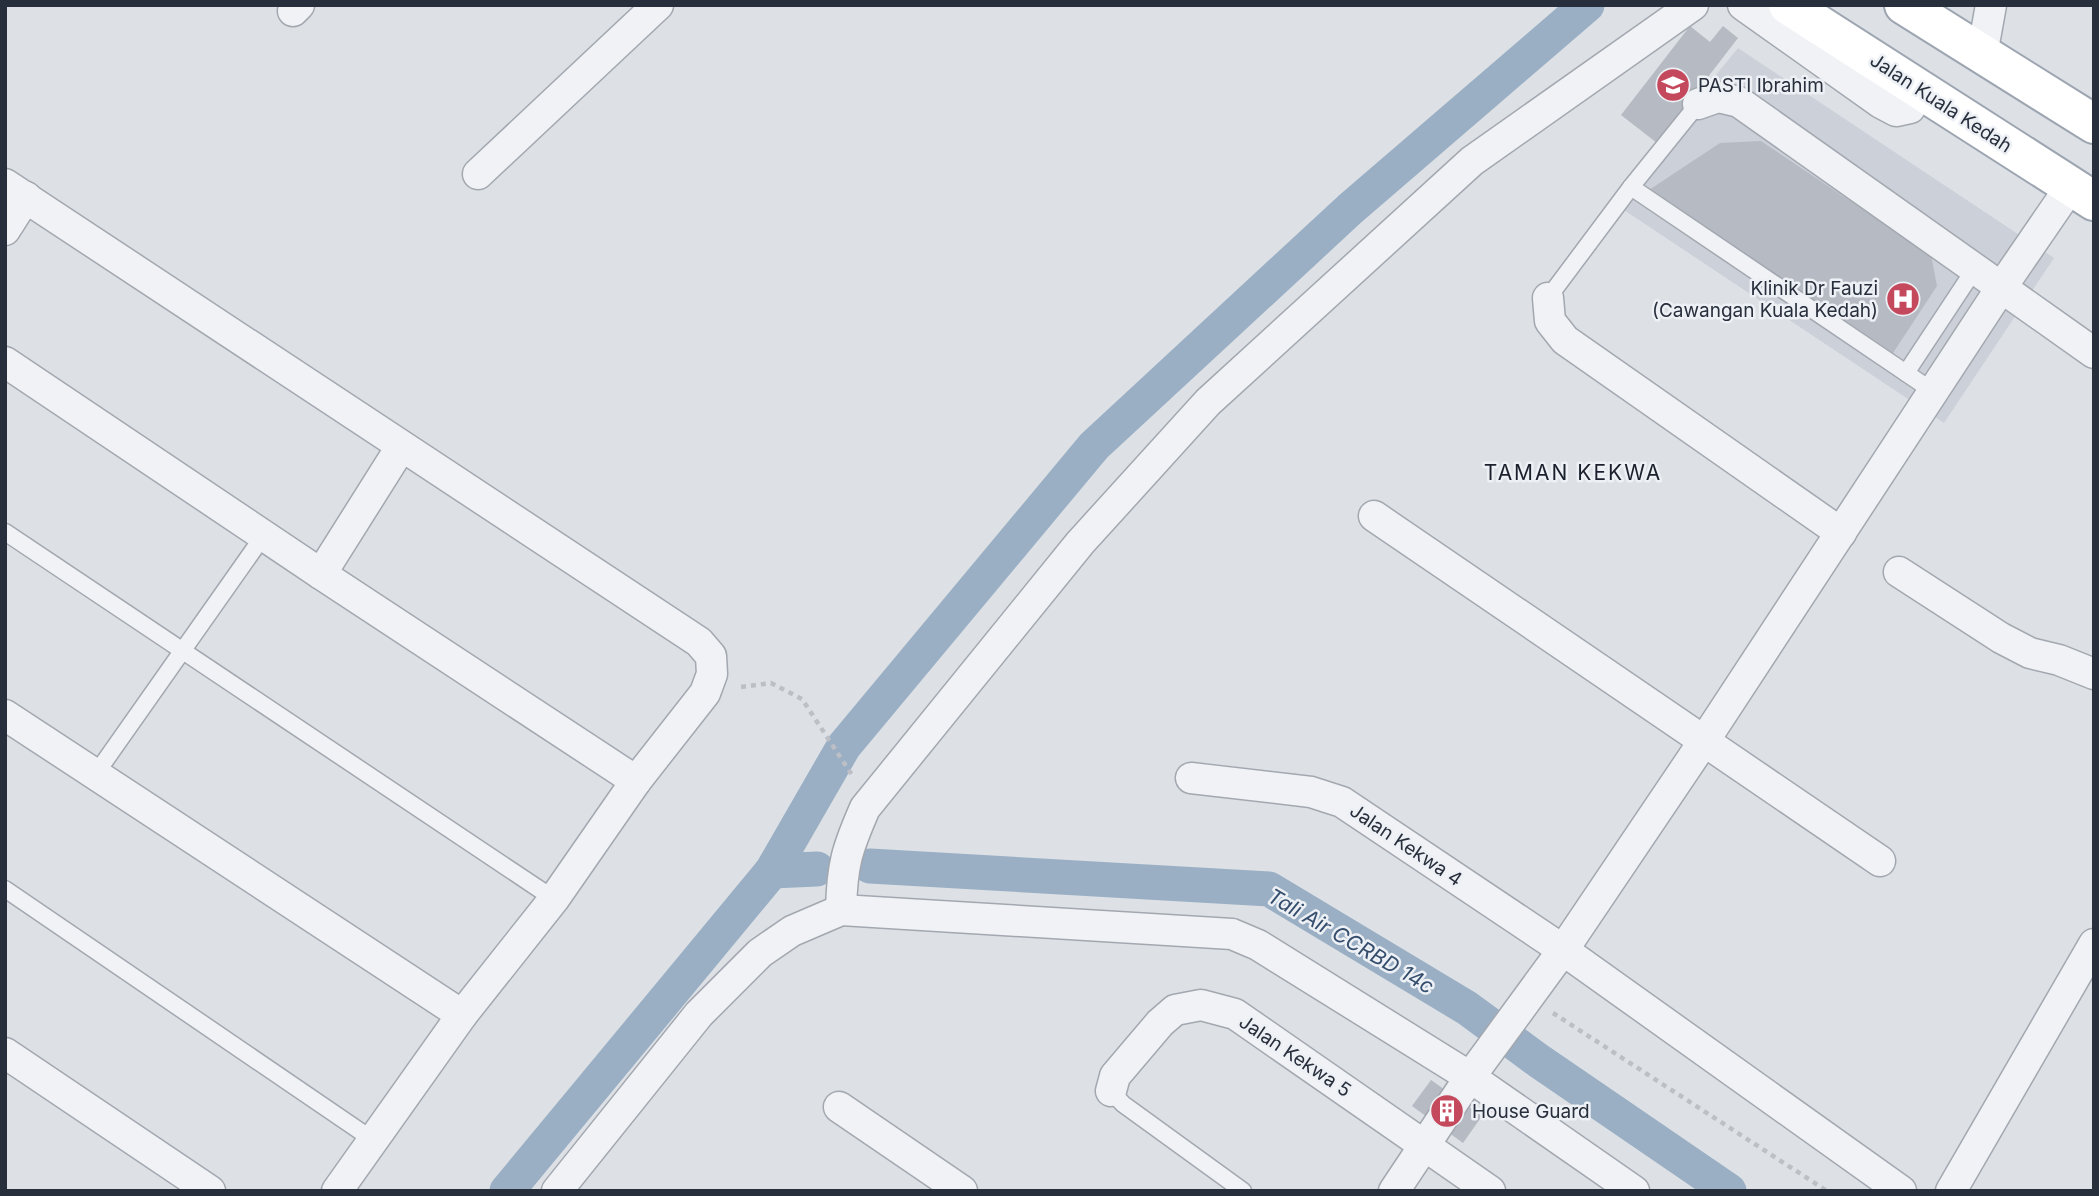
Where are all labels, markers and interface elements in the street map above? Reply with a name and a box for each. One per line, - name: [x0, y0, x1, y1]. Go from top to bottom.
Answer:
- street label: Jalan Kuala Kedah: [1866, 49, 2016, 157]
- school or university icon: PASTI Ibrahim: [1654, 66, 1692, 104]
- place label: PASTI Ibrahim: [1698, 74, 1824, 97]
- place label: Klinik Dr Fauzi (Cawangan Kuala Kedah): [1652, 277, 1878, 322]
- hospital icon: Klinik Dr Fauzi (Cawangan Kuala Kedah): [1884, 280, 1922, 318]
- district label: TAMAN KEKWA: [1484, 460, 1662, 485]
- street label: Jalan Kekwa 4: [1345, 799, 1467, 891]
- water label: Tali Air CCRBD 14c: [1264, 883, 1438, 999]
- street label: Jalan Kekwa 5: [1235, 1010, 1355, 1102]
- building icon: House Guard: [1428, 1092, 1466, 1130]
- place label: House Guard: [1472, 1100, 1590, 1123]

